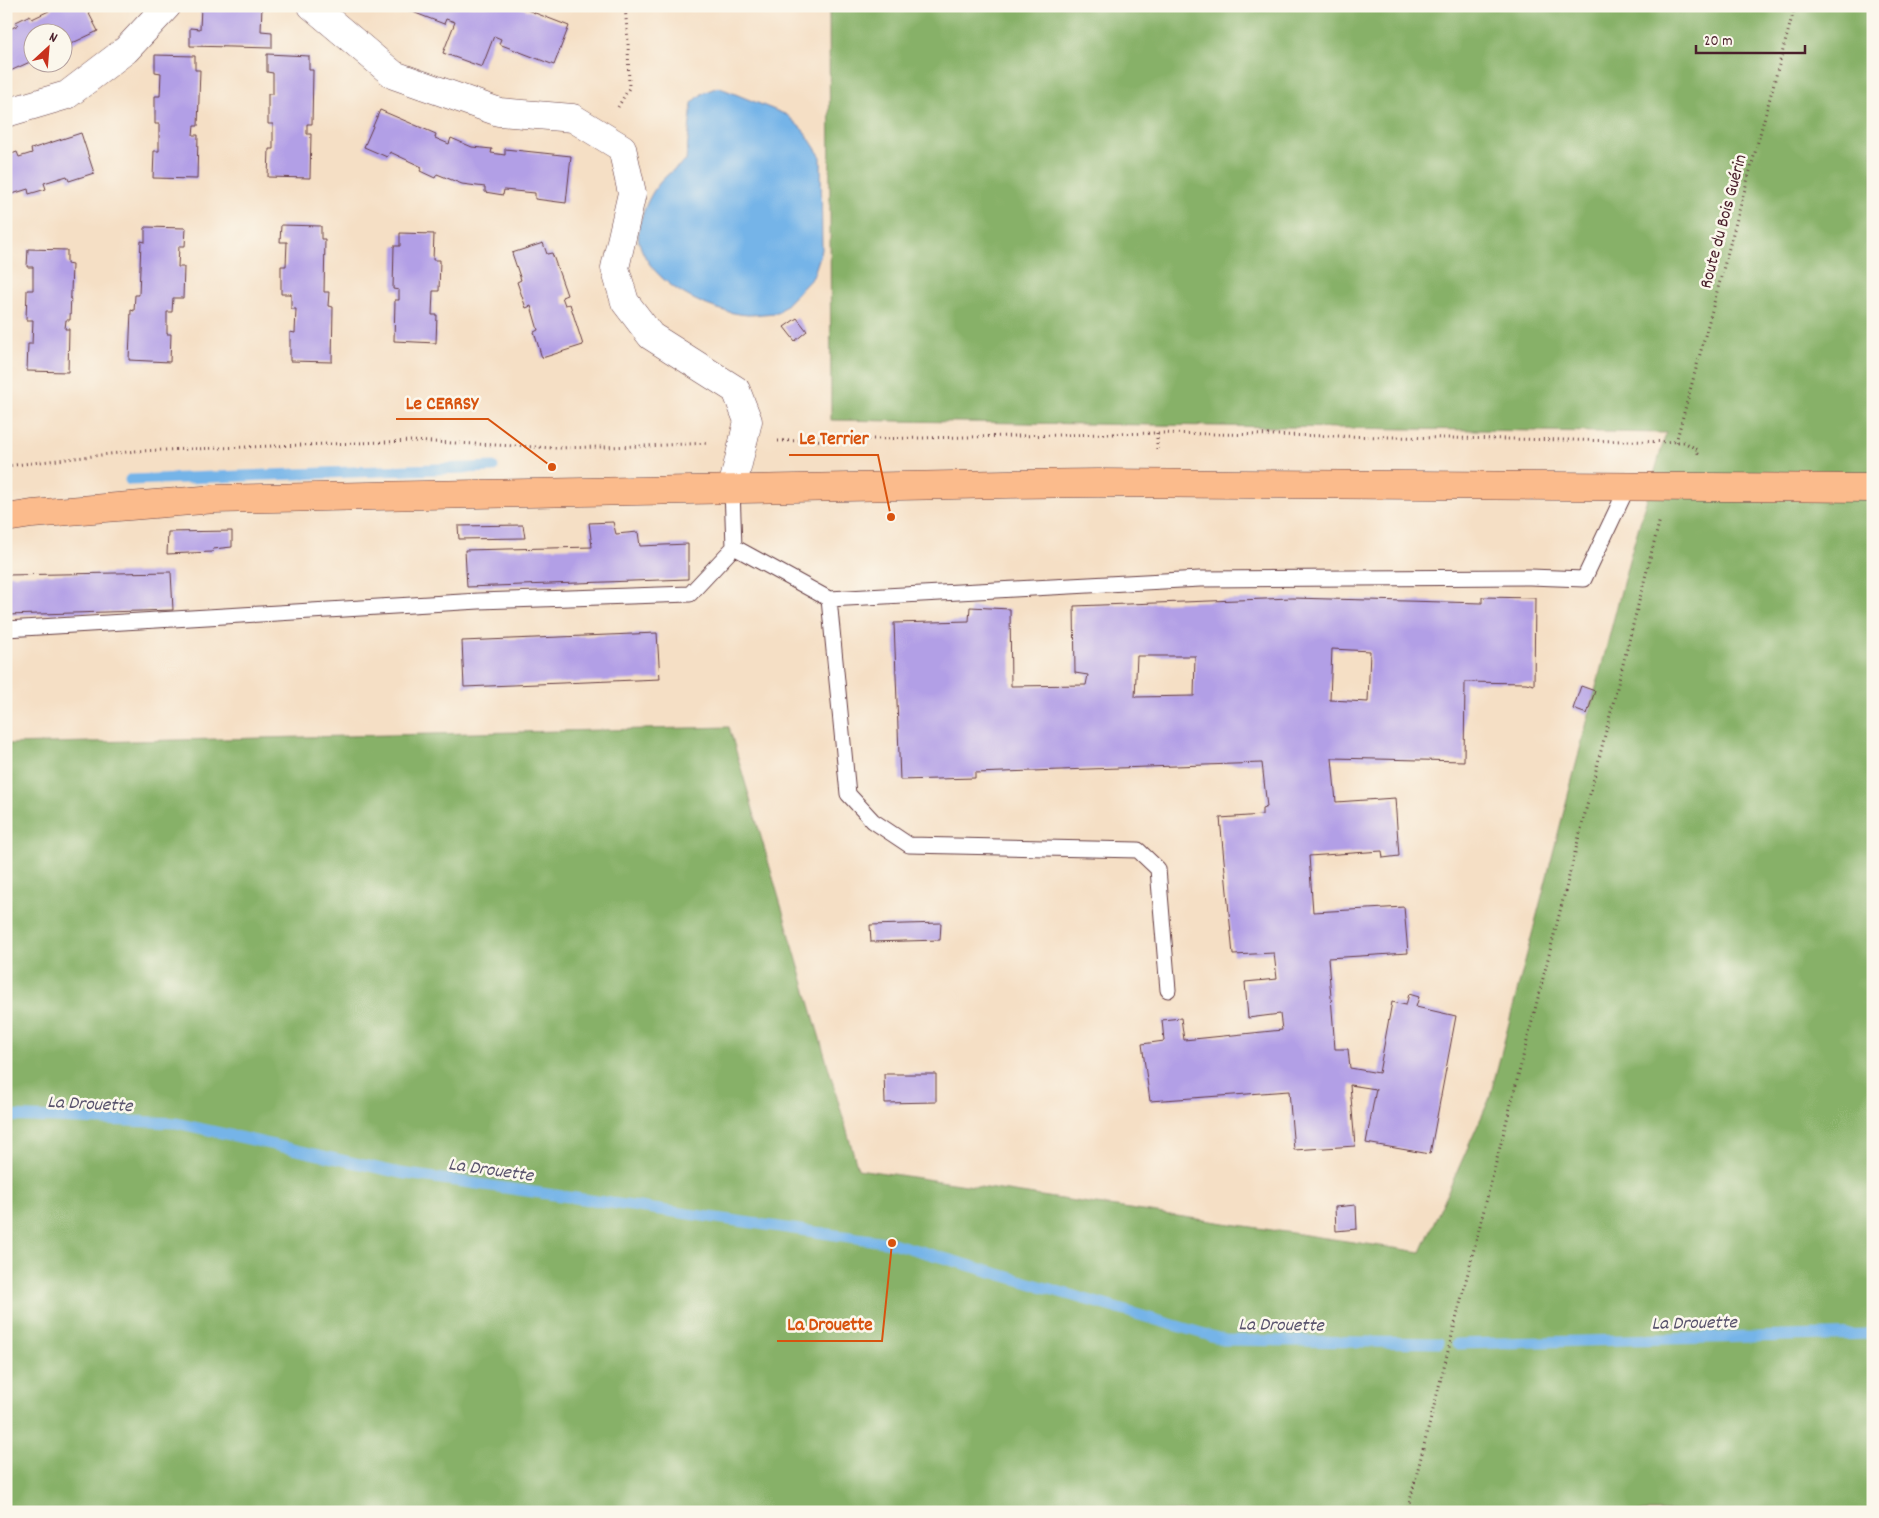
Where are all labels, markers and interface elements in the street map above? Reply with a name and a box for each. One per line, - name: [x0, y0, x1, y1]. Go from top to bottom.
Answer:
- north arrow: [22, 22, 72, 72]
- scale bar: [1696, 22, 1805, 54]
- text: N: [45, 28, 60, 49]
- text: 20 m: [1704, 31, 1732, 53]
- street label: Route du Bois Guérin: [1694, 152, 1754, 292]
- callout: Le CERRSY: [396, 385, 488, 419]
- text: Le CERRSY: [406, 392, 479, 419]
- callout: Le Terrier: [789, 421, 878, 455]
- text: Le Terrier: [799, 427, 870, 454]
- water label: La Drouette: [47, 1090, 135, 1121]
- water label: La Drouette: [446, 1152, 536, 1191]
- callout: La Drouette: [777, 1307, 882, 1341]
- water label: La Drouette: [1651, 1310, 1739, 1339]
- water label: La Drouette: [1238, 1312, 1325, 1341]
- text: La Drouette: [787, 1313, 873, 1340]

